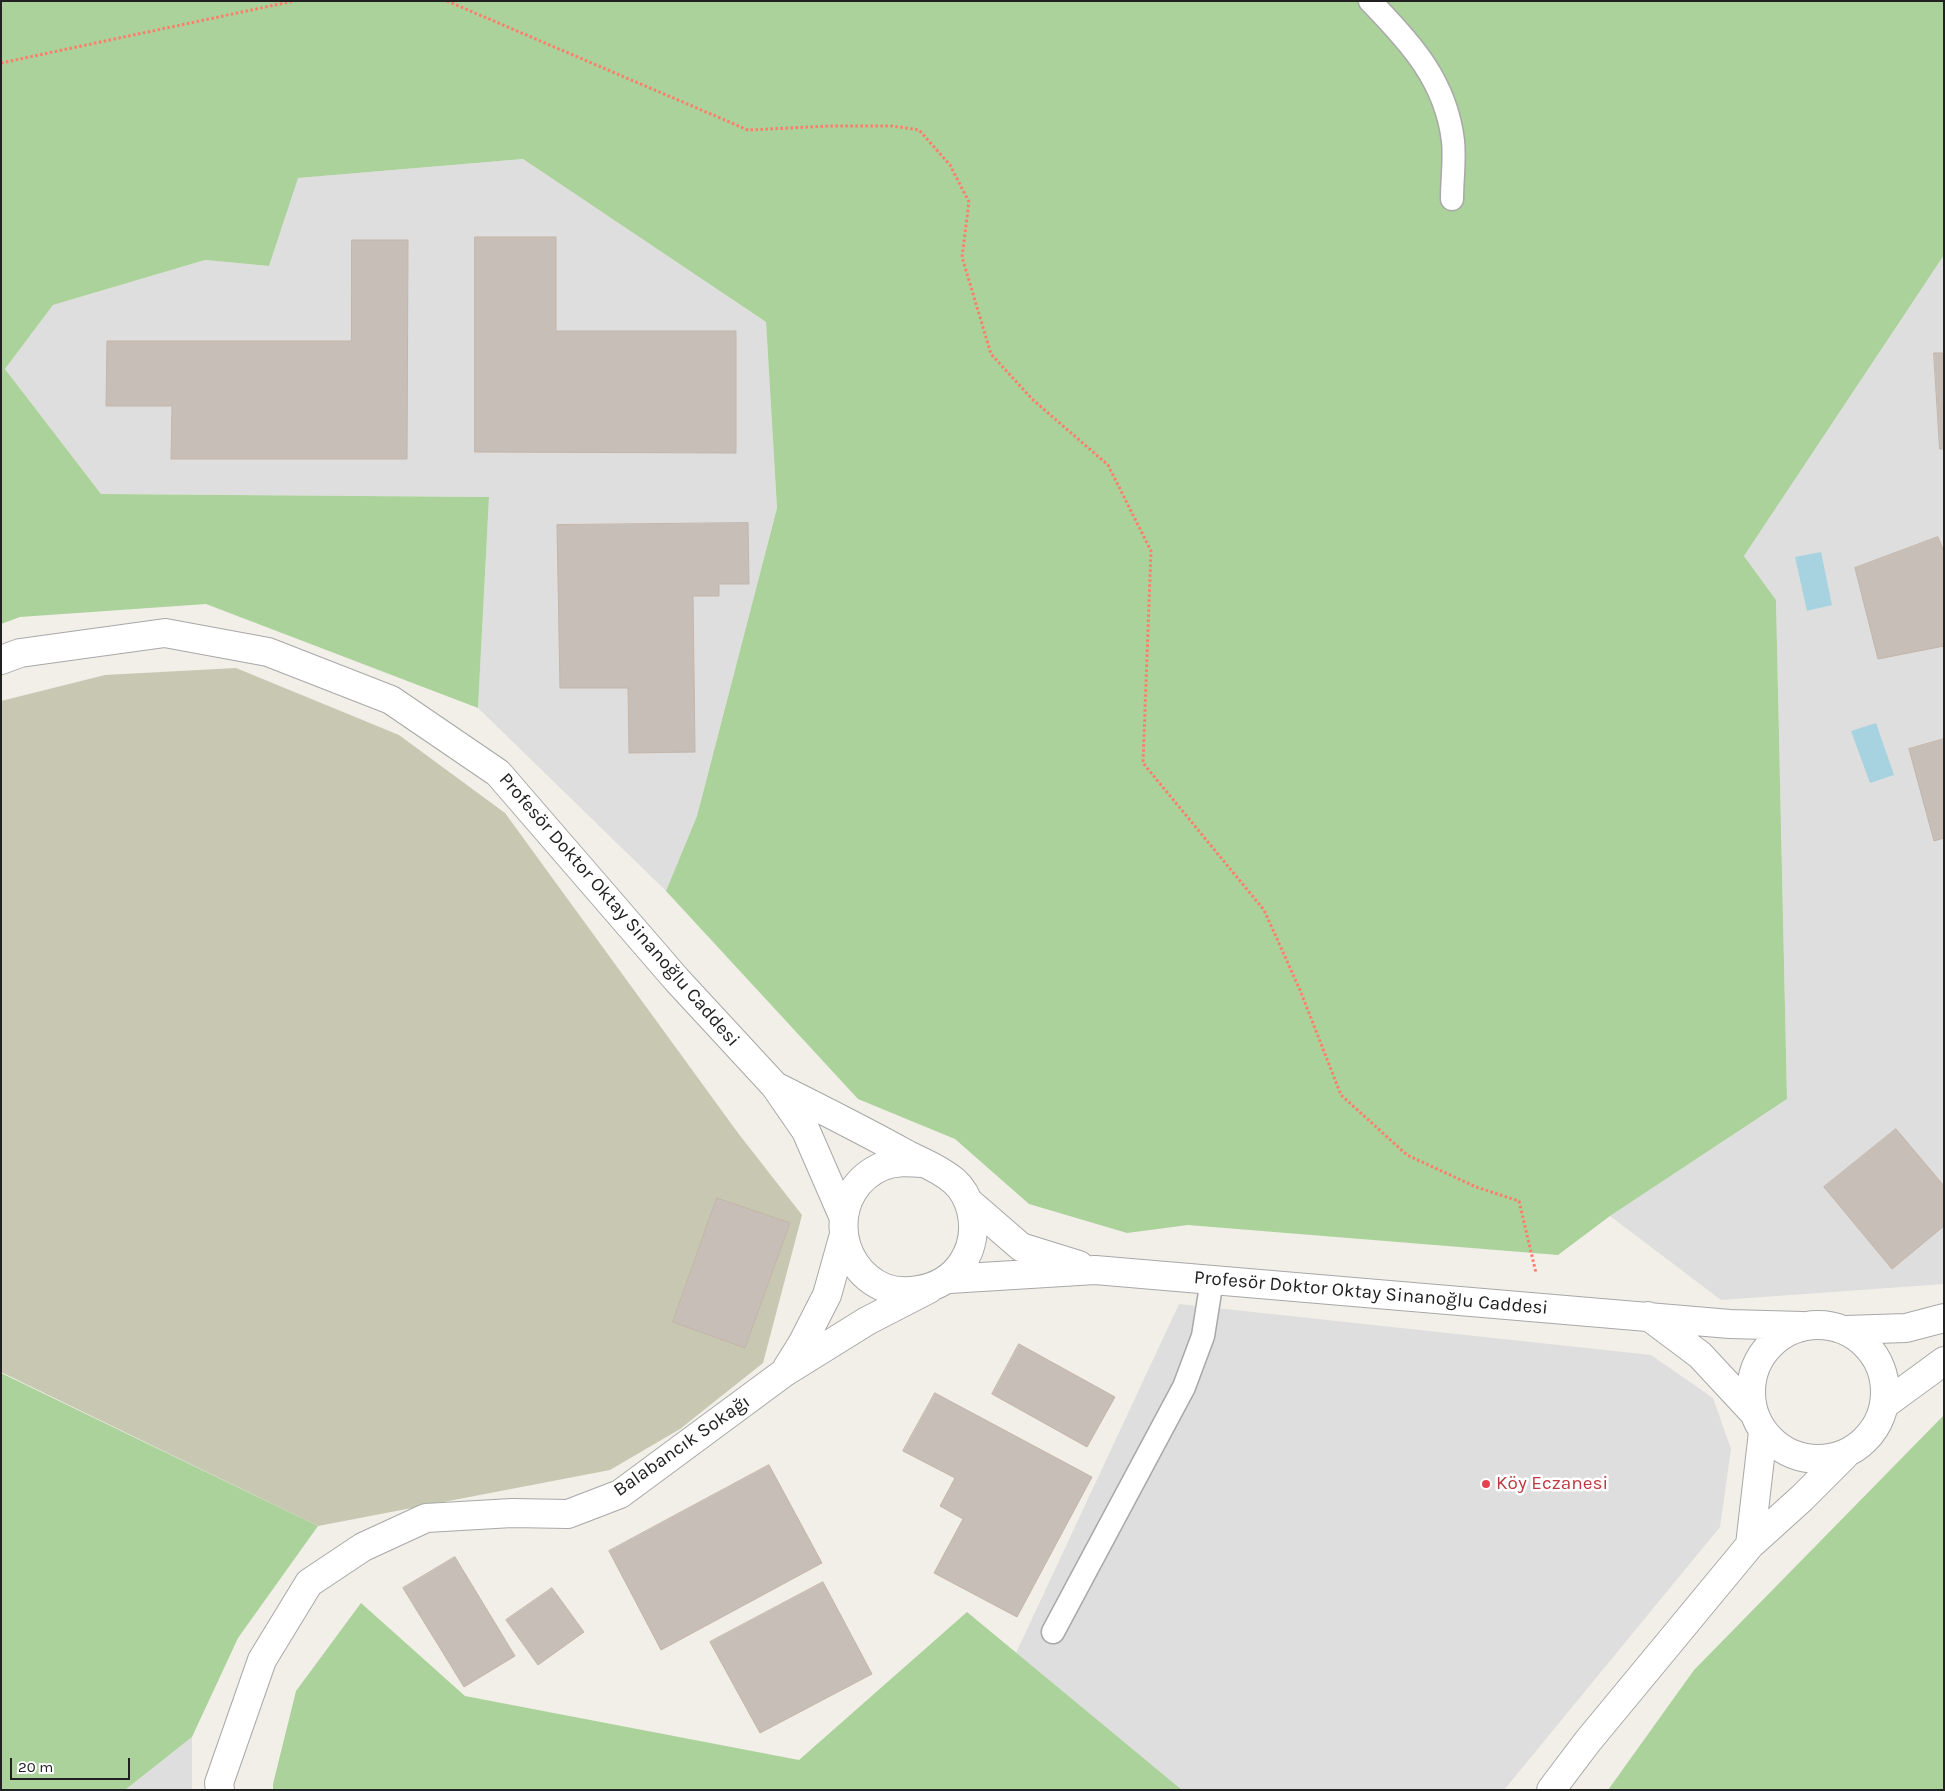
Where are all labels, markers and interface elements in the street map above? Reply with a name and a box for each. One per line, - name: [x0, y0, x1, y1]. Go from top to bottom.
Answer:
- street label: Profesör Doktor Oktay Sinanoğlu Caddesi: [494, 768, 744, 1052]
- street label: Profesör Doktor Oktay Sinanoğlu Caddesi: [1193, 1266, 1549, 1320]
- street label: Balabancık Sokağı: [609, 1390, 755, 1502]
- place label: Köy Eczanesi: [1496, 1473, 1608, 1495]
- marker: Köy Eczanesi: [1480, 1478, 1492, 1490]
- scale bar: [12, 1748, 132, 1780]
- text: 20 m: [18, 1758, 53, 1776]

